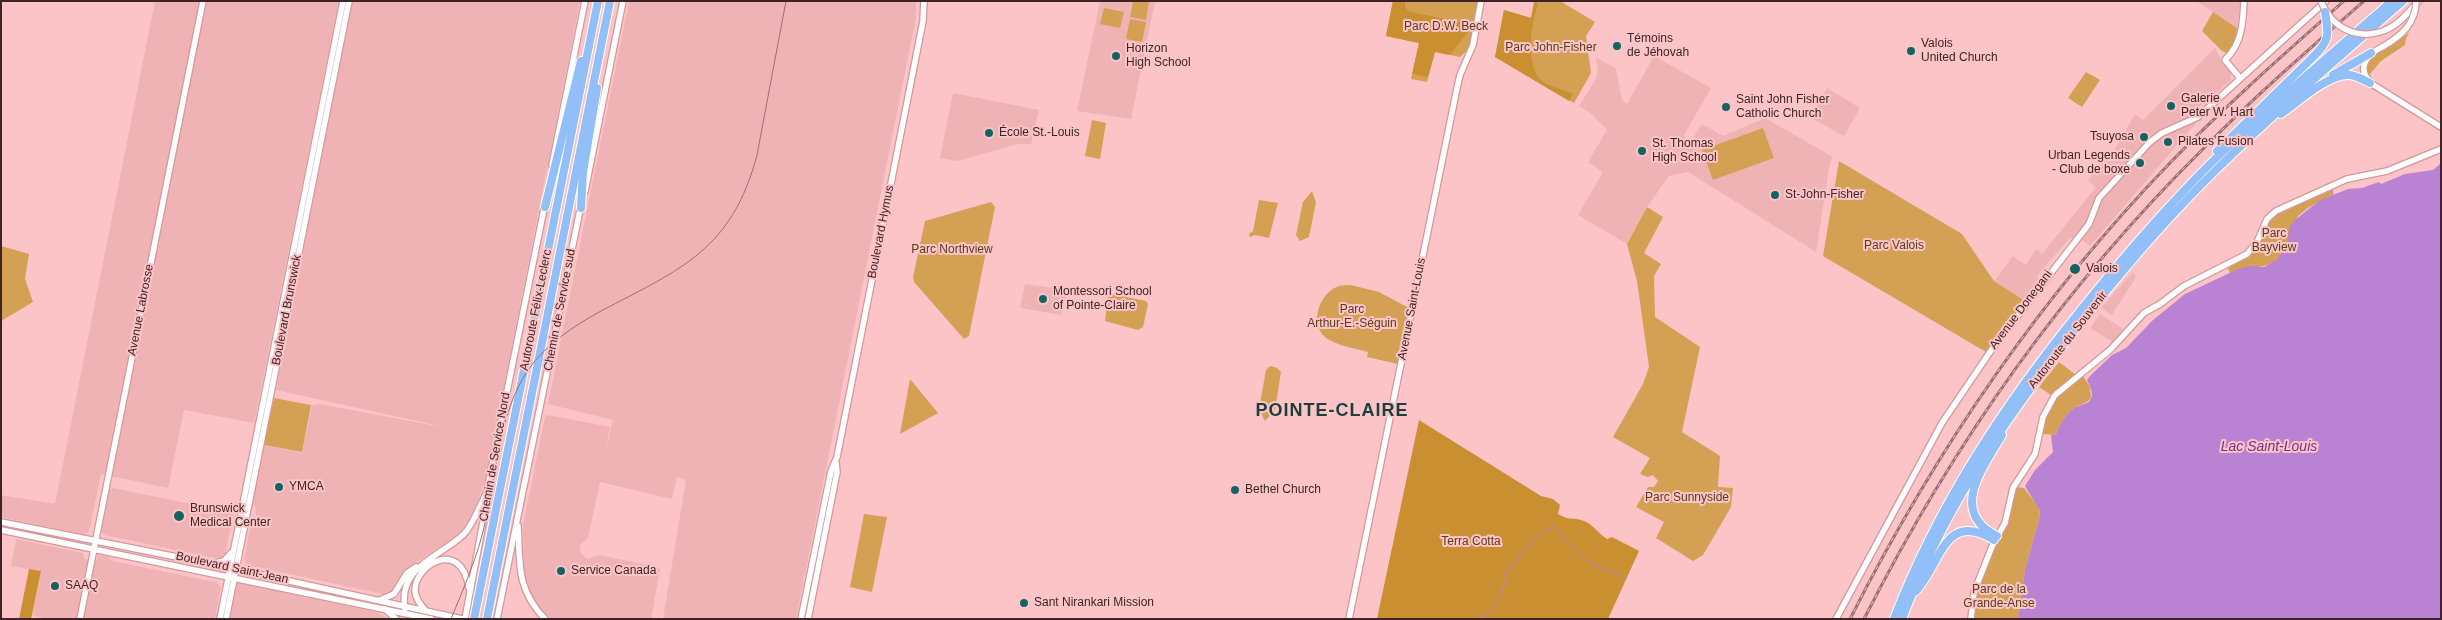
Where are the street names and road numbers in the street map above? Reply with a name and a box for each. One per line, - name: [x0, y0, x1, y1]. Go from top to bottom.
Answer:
- street label: Boulevard Hymus: [865, 184, 897, 280]
- street label: Autoroute Félix-Leclerc: [517, 248, 555, 372]
- street label: Chemin de Service sud: [541, 248, 579, 372]
- street label: Boulevard Brunswick: [269, 254, 305, 366]
- street label: Avenue Saint-Louis: [1395, 257, 1429, 361]
- street label: Avenue Labrosse: [125, 263, 157, 357]
- street label: Avenue Donegani: [1987, 268, 2055, 352]
- street label: Autoroute du Souvenir: [2026, 289, 2110, 391]
- street label: Chemin de Service Nord: [477, 391, 513, 523]
- street label: Boulevard Saint-Jean: [174, 549, 290, 587]

